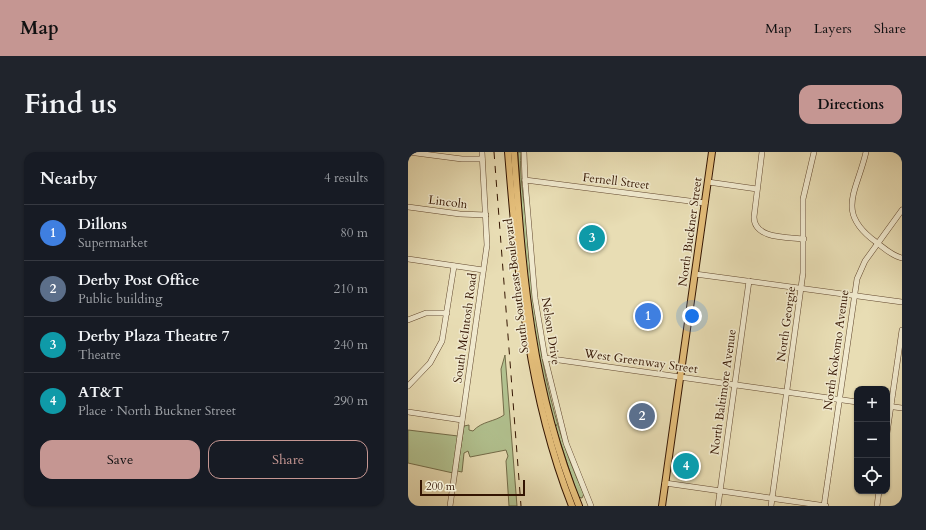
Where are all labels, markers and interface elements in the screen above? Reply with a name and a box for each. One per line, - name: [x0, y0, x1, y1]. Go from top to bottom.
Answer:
- text: Map: [20, 15, 59, 41]
- text: Map: [765, 19, 792, 38]
- text: Layers: [814, 19, 852, 38]
- text: Share: [874, 19, 906, 38]
- text: Find us: [24, 85, 117, 123]
- button: Directions: [799, 85, 902, 124]
- text: Nearby: [40, 167, 97, 190]
- text: 4 results: [324, 169, 368, 187]
- street label: Fernell Street: [582, 169, 650, 193]
- street label: North Buckner Street: [674, 176, 706, 288]
- street label: Lincoln: [428, 192, 469, 212]
- text: Dillons: [78, 214, 127, 234]
- street label: South Southeast Boulevard: [500, 217, 532, 354]
- pin: 3: [579, 223, 605, 253]
- text: 1: [50, 224, 56, 242]
- text: 80 m: [340, 224, 368, 242]
- text: Supermarket: [78, 234, 148, 252]
- text: Derby Post Office: [78, 270, 199, 290]
- street label: South McIntosh Road: [449, 271, 481, 384]
- text: 2: [50, 280, 56, 298]
- text: 210 m: [334, 280, 368, 298]
- street label: North Georgie: [773, 285, 799, 363]
- street label: North Kokomo Avenue: [820, 289, 852, 411]
- text: Public building: [78, 290, 163, 308]
- street label: Nelson Drive: [538, 296, 564, 366]
- pin: 1: [635, 301, 661, 331]
- your location: [682, 306, 702, 326]
- text: Derby Plaza Theatre 7: [78, 326, 229, 346]
- street label: North Baltimore Avenue: [706, 328, 740, 456]
- text: 3: [50, 336, 56, 354]
- text: 240 m: [334, 336, 368, 354]
- street label: West Greenway Street: [582, 345, 699, 377]
- text: Theatre: [78, 346, 121, 364]
- text: AT&T: [78, 382, 123, 402]
- map controls: [854, 386, 890, 494]
- button: +: [854, 386, 890, 422]
- text: 4: [50, 392, 56, 410]
- text: 290 m: [334, 392, 368, 410]
- pin: 2: [629, 401, 655, 431]
- text: Place · North Buckner Street: [78, 402, 236, 420]
- button: −: [854, 422, 890, 458]
- button: Save: [40, 440, 200, 479]
- button: Share: [208, 440, 368, 479]
- pin: 4: [673, 451, 699, 481]
- button: locate: [854, 458, 890, 494]
- scale bar: [420, 478, 525, 497]
- text: 200 m: [426, 479, 455, 494]

